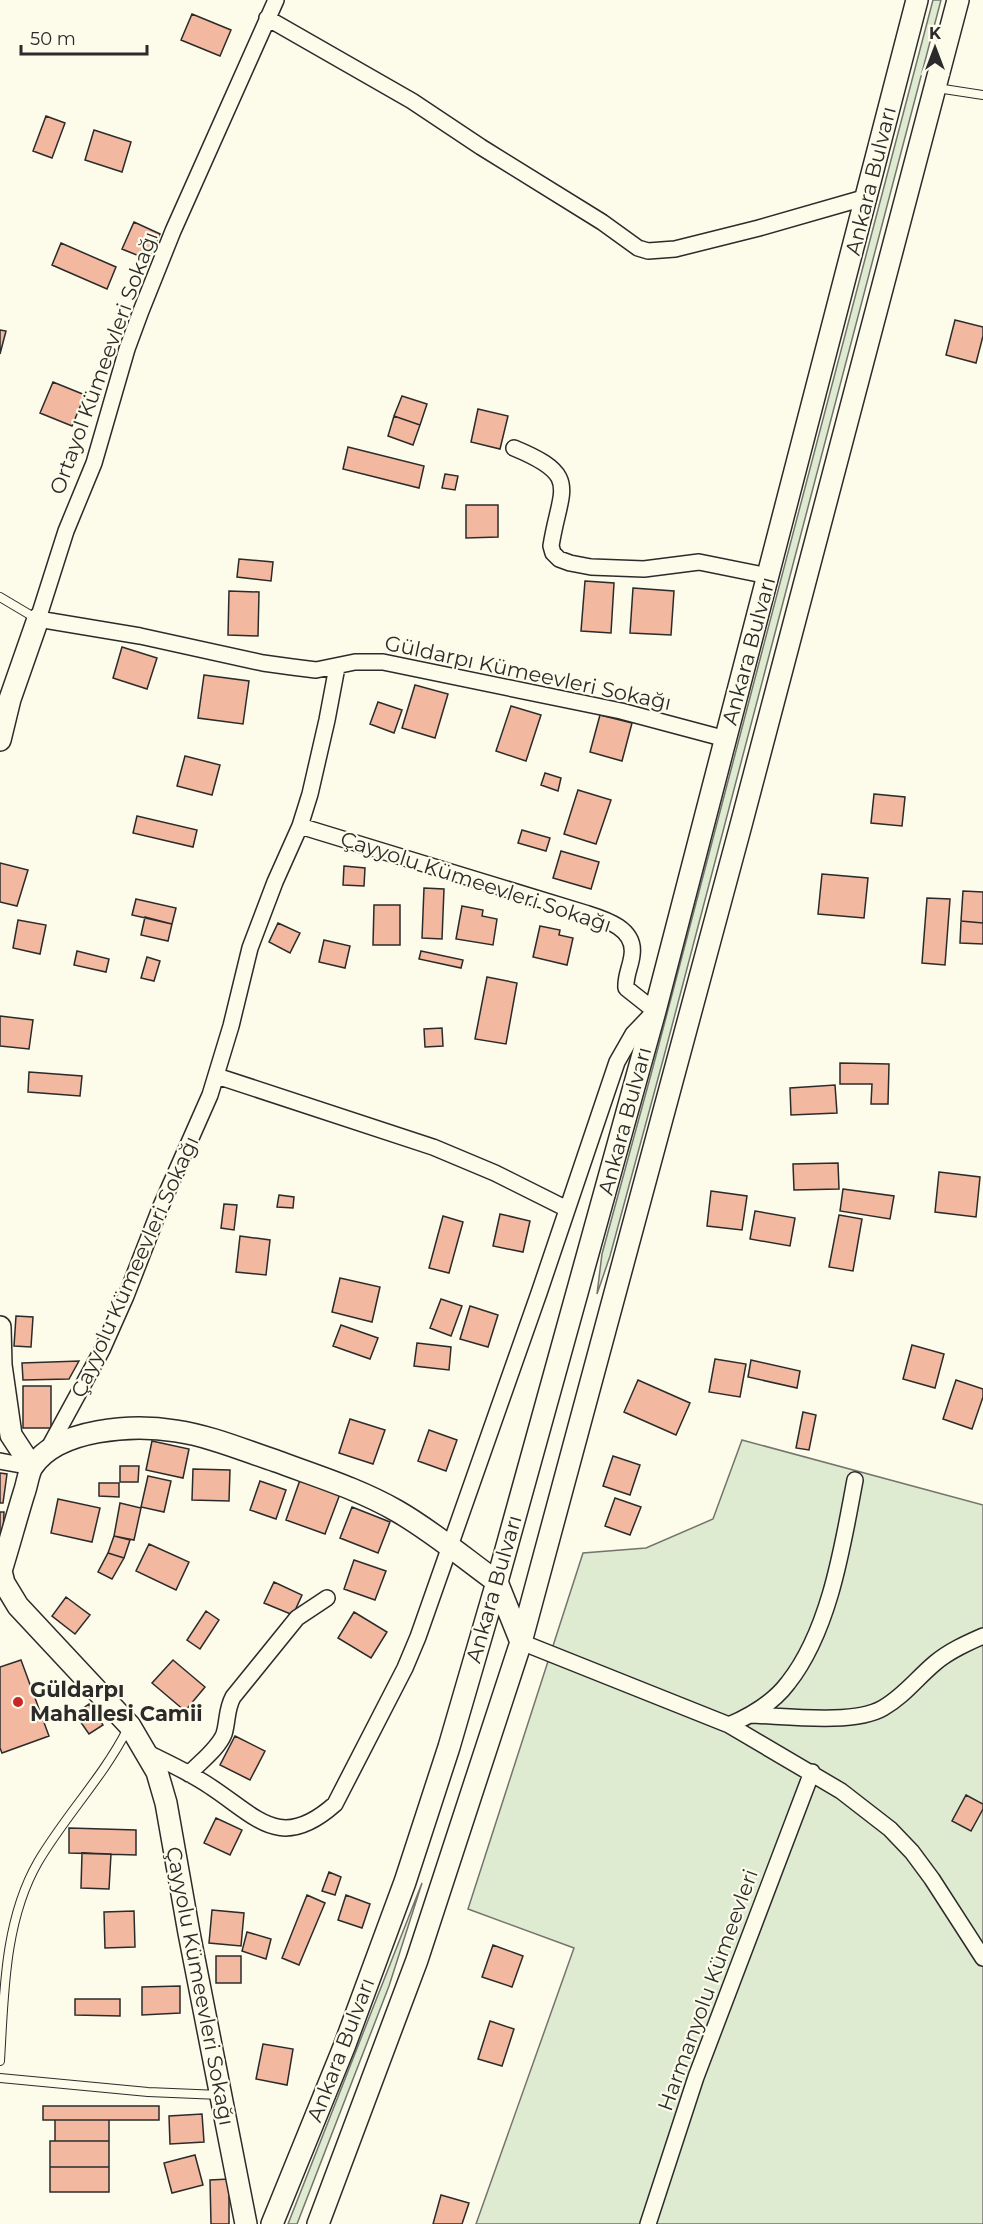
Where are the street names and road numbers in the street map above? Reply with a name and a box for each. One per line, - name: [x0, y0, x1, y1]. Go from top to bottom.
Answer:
- street label: Ankara Bulvarı: [840, 104, 901, 258]
- street label: Ortayol Kümeevleri Sokağı: [44, 228, 163, 498]
- street label: Ankara Bulvarı: [717, 574, 780, 728]
- street label: Güldarpı Kümeevleri Sokağı: [383, 630, 674, 715]
- street label: Çayyolu Kümeevleri Sokağı: [337, 826, 615, 937]
- street label: Ankara Bulvarı: [593, 1044, 656, 1198]
- street label: Çayyolu Kümeevleri Sokağı: [65, 1132, 204, 1401]
- street label: Ankara Bulvarı: [461, 1512, 527, 1666]
- street label: Çayyolu Kümeevleri Sokağı: [161, 1844, 240, 2127]
- street label: Harmanyolu Kümeevleri: [652, 1866, 763, 2114]
- street label: Ankara Bulvarı: [302, 1974, 379, 2125]

